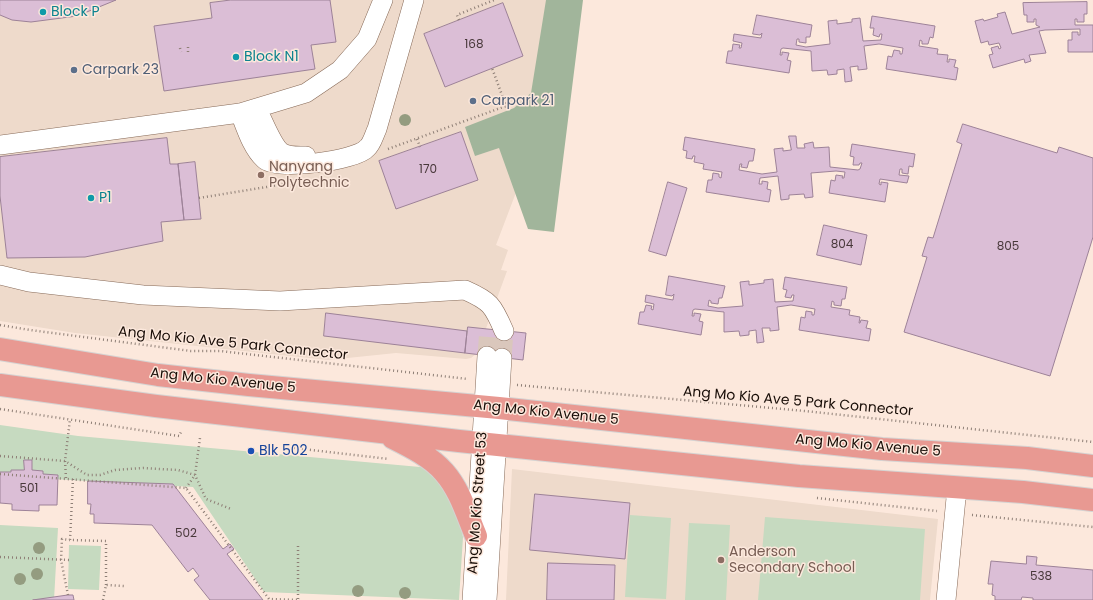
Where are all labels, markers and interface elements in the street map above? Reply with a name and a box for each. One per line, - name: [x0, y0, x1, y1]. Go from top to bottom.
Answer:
- place label: Block P: [51, 4, 100, 20]
- marker: Block P: [38, 7, 48, 17]
- house number: 168: [464, 38, 484, 52]
- place label: Block N1: [244, 49, 299, 65]
- marker: Block N1: [231, 52, 241, 62]
- place label: Carpark 23: [82, 62, 159, 78]
- marker: Carpark 23: [69, 65, 79, 75]
- place label: Carpark 21: [481, 93, 554, 109]
- marker: Carpark 21: [468, 96, 478, 106]
- place label: Nanyang Polytechnic: [269, 159, 350, 192]
- house number: 170: [419, 163, 437, 177]
- marker: Nanyang Polytechnic: [256, 170, 266, 180]
- place label: P1: [99, 190, 112, 206]
- marker: P1: [86, 193, 96, 203]
- house number: 804: [831, 238, 853, 252]
- house number: 805: [997, 240, 1019, 254]
- street label: Ang Mo Kio Ave 5 Park Connector: [117, 324, 349, 364]
- street label: Ang Mo Kio Avenue 5: [150, 365, 296, 397]
- street label: Ang Mo Kio Ave 5 Park Connector: [682, 384, 914, 420]
- street label: Ang Mo Kio Avenue 5: [473, 397, 619, 429]
- street label: Ang Mo Kio Street 53: [465, 431, 491, 575]
- street label: Ang Mo Kio Avenue 5: [795, 431, 941, 461]
- place label: Blk 502: [259, 443, 308, 459]
- marker: Blk 502: [246, 446, 256, 456]
- house number: 501: [20, 482, 38, 496]
- house number: 502: [175, 527, 197, 541]
- place label: Anderson Secondary School: [729, 544, 855, 576]
- marker: Anderson Secondary School: [716, 555, 726, 565]
- house number: 538: [1030, 570, 1052, 584]

